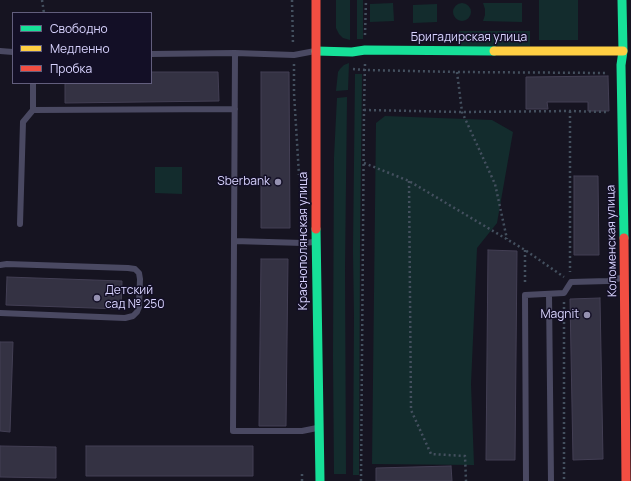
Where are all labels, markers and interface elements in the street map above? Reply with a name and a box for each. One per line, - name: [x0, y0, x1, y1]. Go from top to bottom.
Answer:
- legend: [12, 12, 152, 84]
- text: Свободно: [50, 20, 108, 37]
- street label: Бригадирская улица: [411, 31, 527, 45]
- text: Медленно: [50, 40, 110, 57]
- text: Пробка: [50, 60, 92, 77]
- street label: Краснополянская улица: [297, 172, 311, 310]
- place label: Sberbank: [217, 175, 270, 189]
- marker: Sberbank: [273, 177, 283, 187]
- street label: Коломенская улица: [604, 185, 620, 297]
- place label: Детский сад № 250: [105, 284, 165, 312]
- marker: Детский сад № 250: [92, 293, 102, 303]
- place label: Magnit: [540, 308, 579, 322]
- marker: Magnit: [582, 310, 592, 320]

